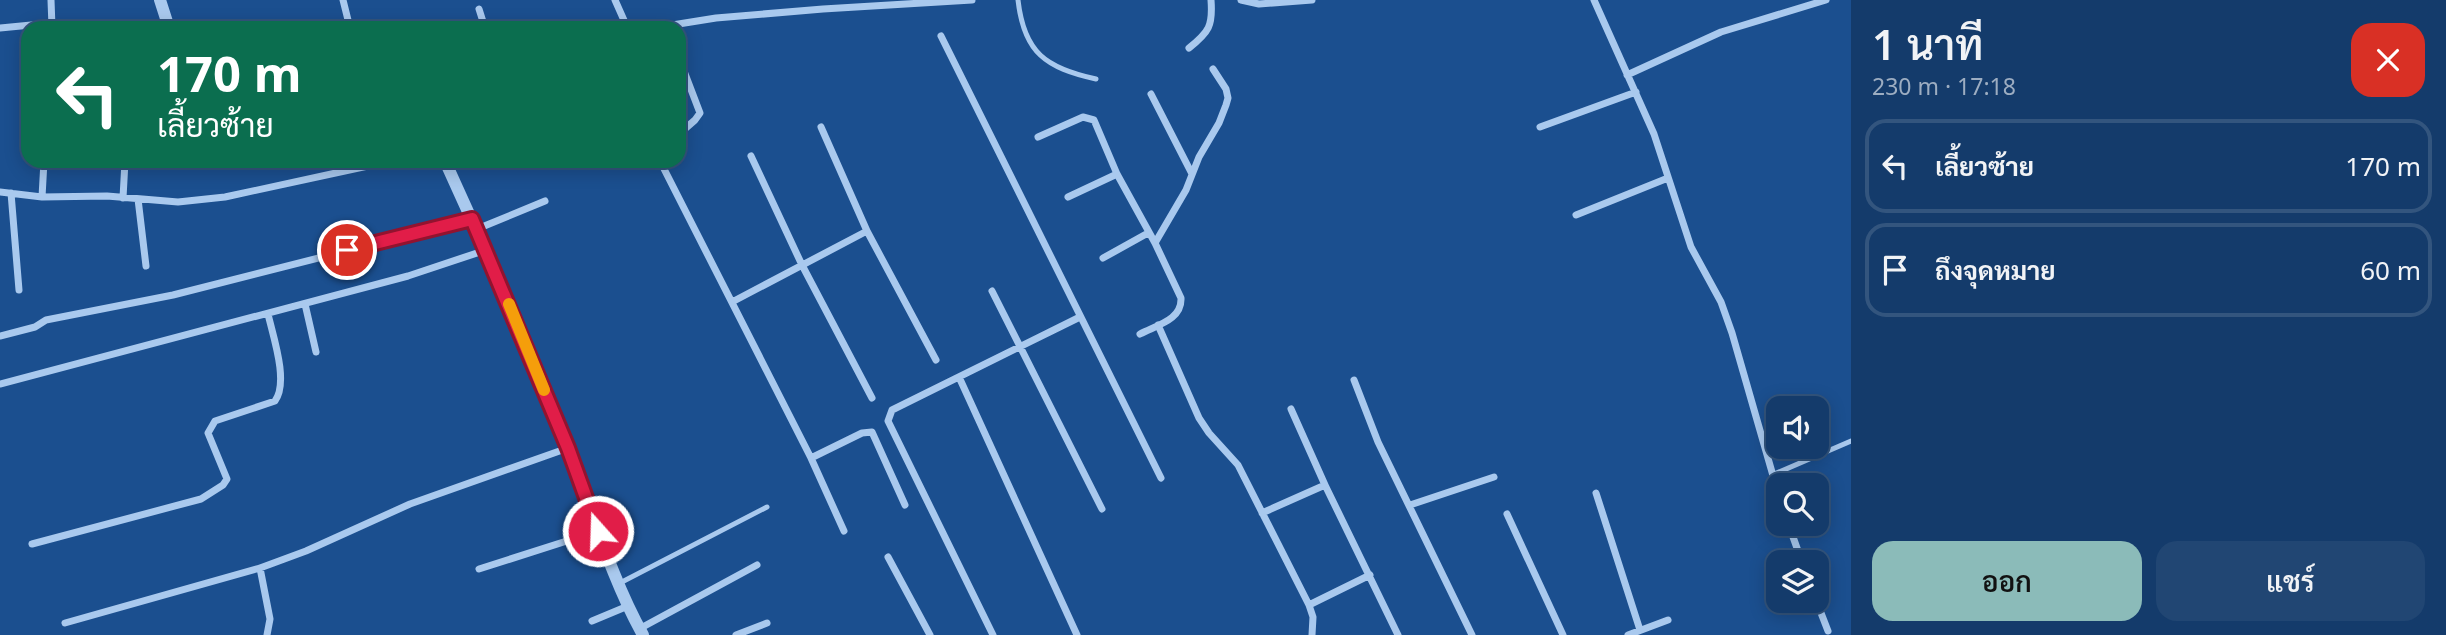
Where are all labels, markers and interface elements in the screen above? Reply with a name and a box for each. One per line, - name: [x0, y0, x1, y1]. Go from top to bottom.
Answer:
- text: 1 นาที: [1872, 15, 1983, 72]
- button: close: [2351, 23, 2425, 97]
- text: 170 m: [157, 40, 302, 106]
- icon: left: [42, 49, 133, 140]
- text: 230 m · 17:18: [1872, 70, 2016, 102]
- text: เลี้ยวซ้าย: [157, 103, 274, 146]
- icon: left: [1876, 147, 1914, 185]
- text: เลี้ยวซ้าย: [1935, 148, 2034, 184]
- text: 170 m: [2345, 148, 2421, 184]
- pin: [317, 220, 377, 280]
- icon: arrive: [328, 231, 366, 269]
- icon: arrive: [1876, 251, 1914, 289]
- text: ถึงจุดหมาย: [1935, 252, 2056, 288]
- text: 60 m: [2360, 252, 2421, 288]
- map controls: [1766, 396, 1829, 613]
- button: sound: [1766, 396, 1829, 459]
- button: search: [1766, 473, 1829, 536]
- position arrow: [561, 494, 635, 568]
- button: ออก: [1872, 541, 2142, 621]
- button: แชร์: [2156, 541, 2425, 621]
- button: layers: [1766, 550, 1829, 613]

